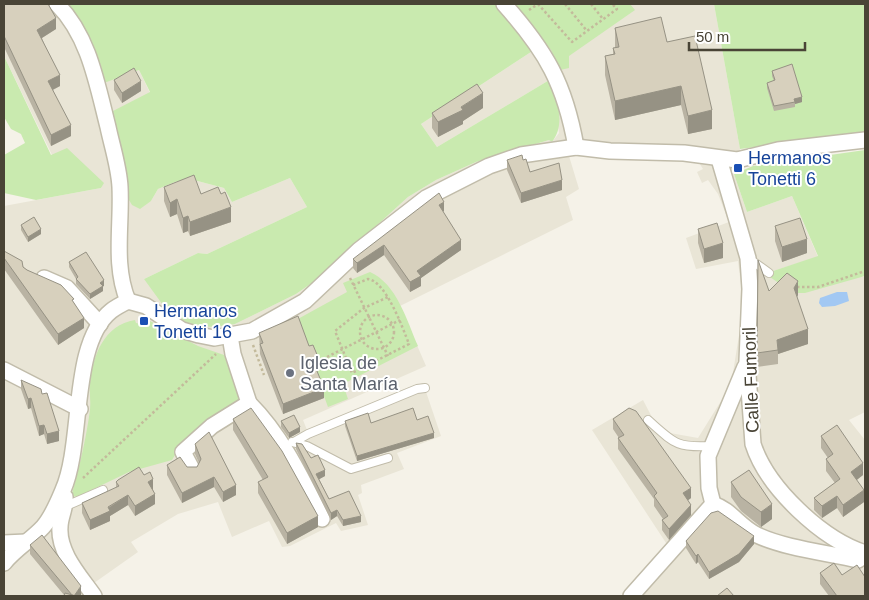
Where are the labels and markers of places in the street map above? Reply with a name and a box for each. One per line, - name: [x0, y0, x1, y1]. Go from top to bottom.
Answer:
- place label: Hermanos Tonetti 6: [748, 148, 831, 189]
- marker: Hermanos Tonetti 6: [732, 162, 744, 174]
- place label: Hermanos Tonetti 16: [154, 301, 237, 342]
- marker: Hermanos Tonetti 16: [138, 315, 150, 327]
- place label: Iglesia de Santa María: [300, 353, 399, 394]
- marker: Iglesia de Santa María: [284, 367, 296, 379]

